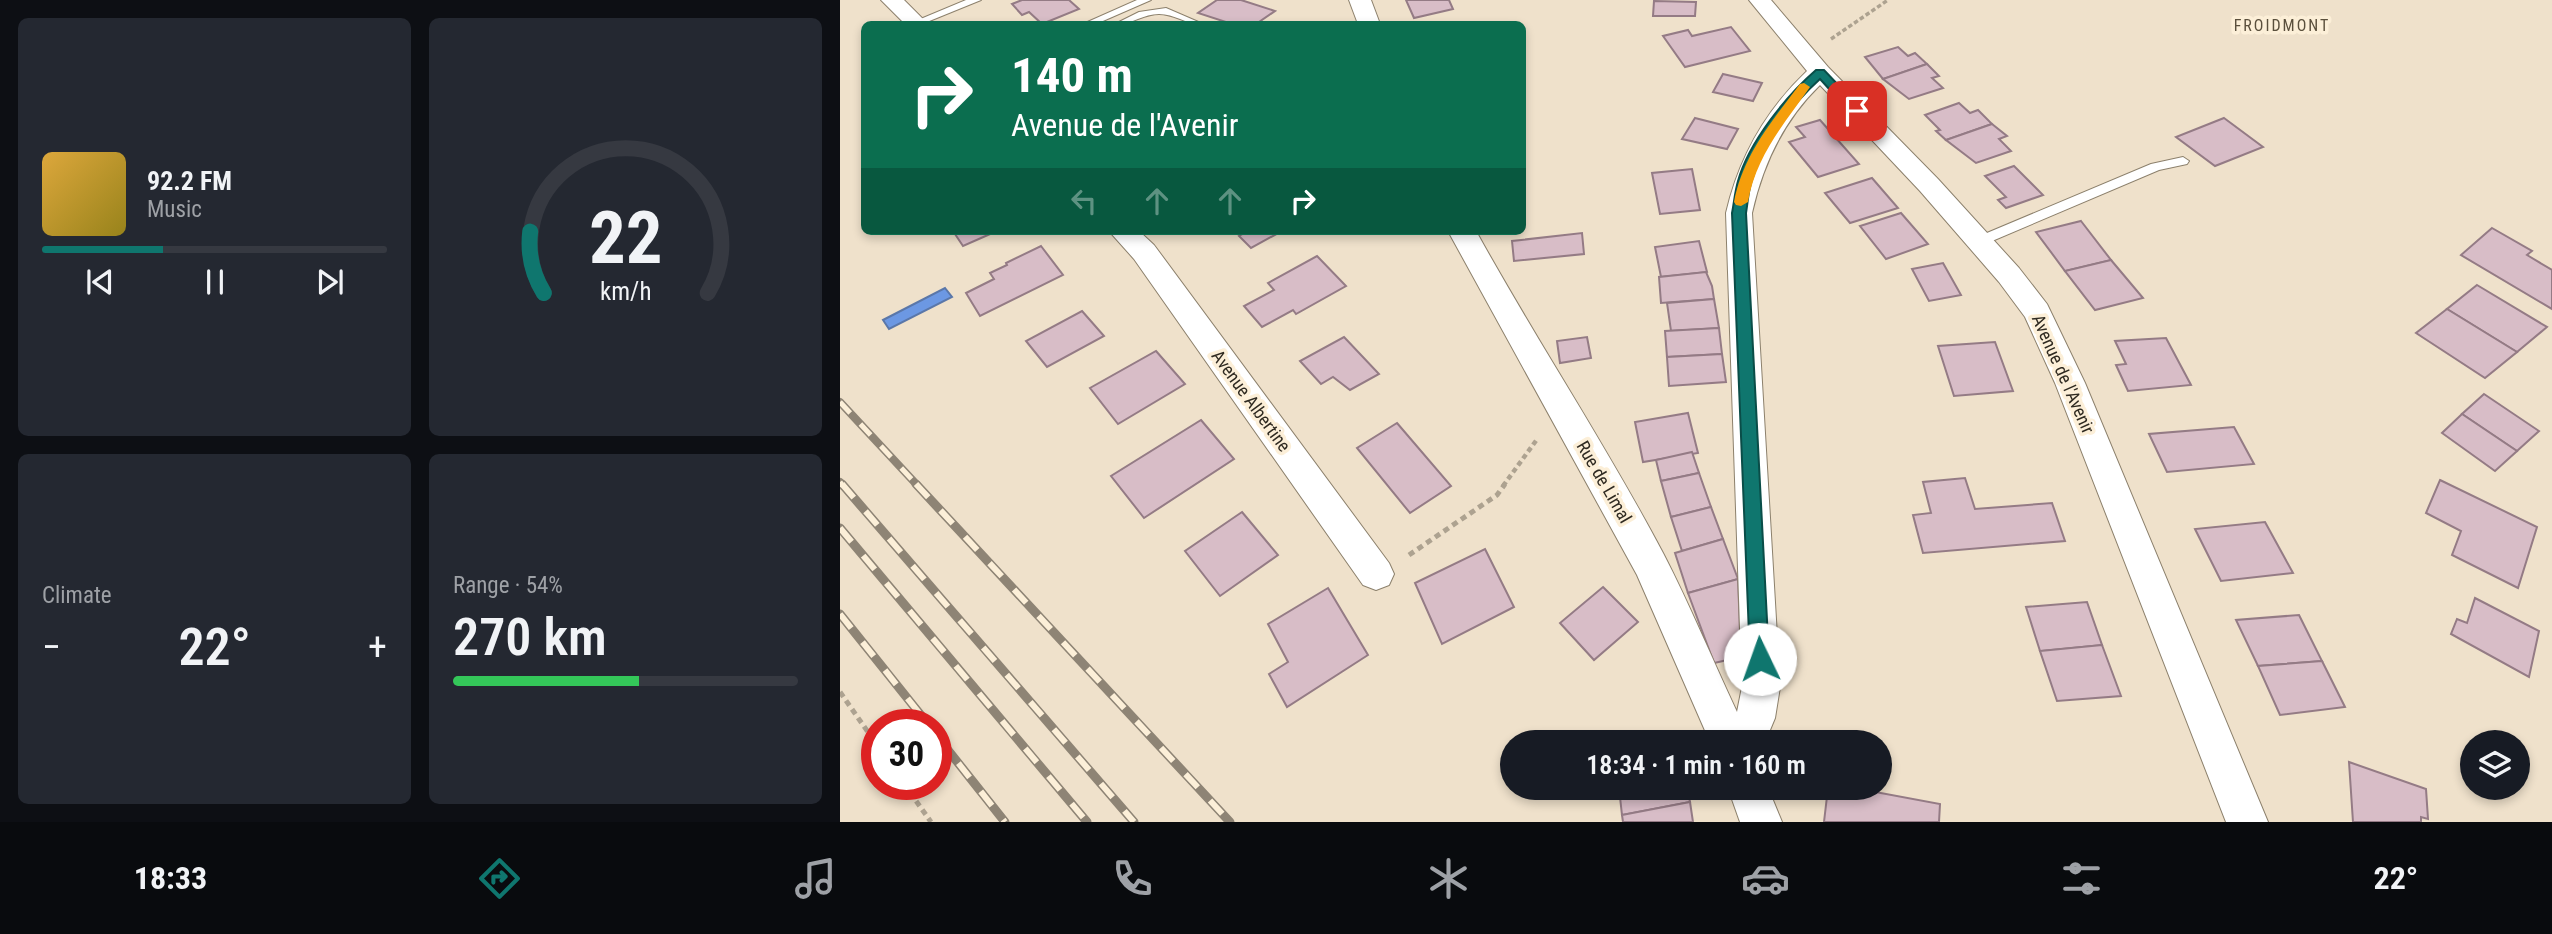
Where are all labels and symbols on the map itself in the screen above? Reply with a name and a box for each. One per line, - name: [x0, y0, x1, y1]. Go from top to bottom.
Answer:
- district label: FROIDMONT: [2234, 16, 2330, 35]
- pin: [1827, 81, 1887, 141]
- street label: Avenue de l'Avenir: [2028, 311, 2099, 437]
- street label: Avenue Albertine: [1208, 346, 1295, 456]
- street label: Rue de Limal: [1573, 437, 1636, 527]
- position arrow: [1723, 622, 1797, 696]
- speed limit sign: 30: [861, 709, 952, 800]

